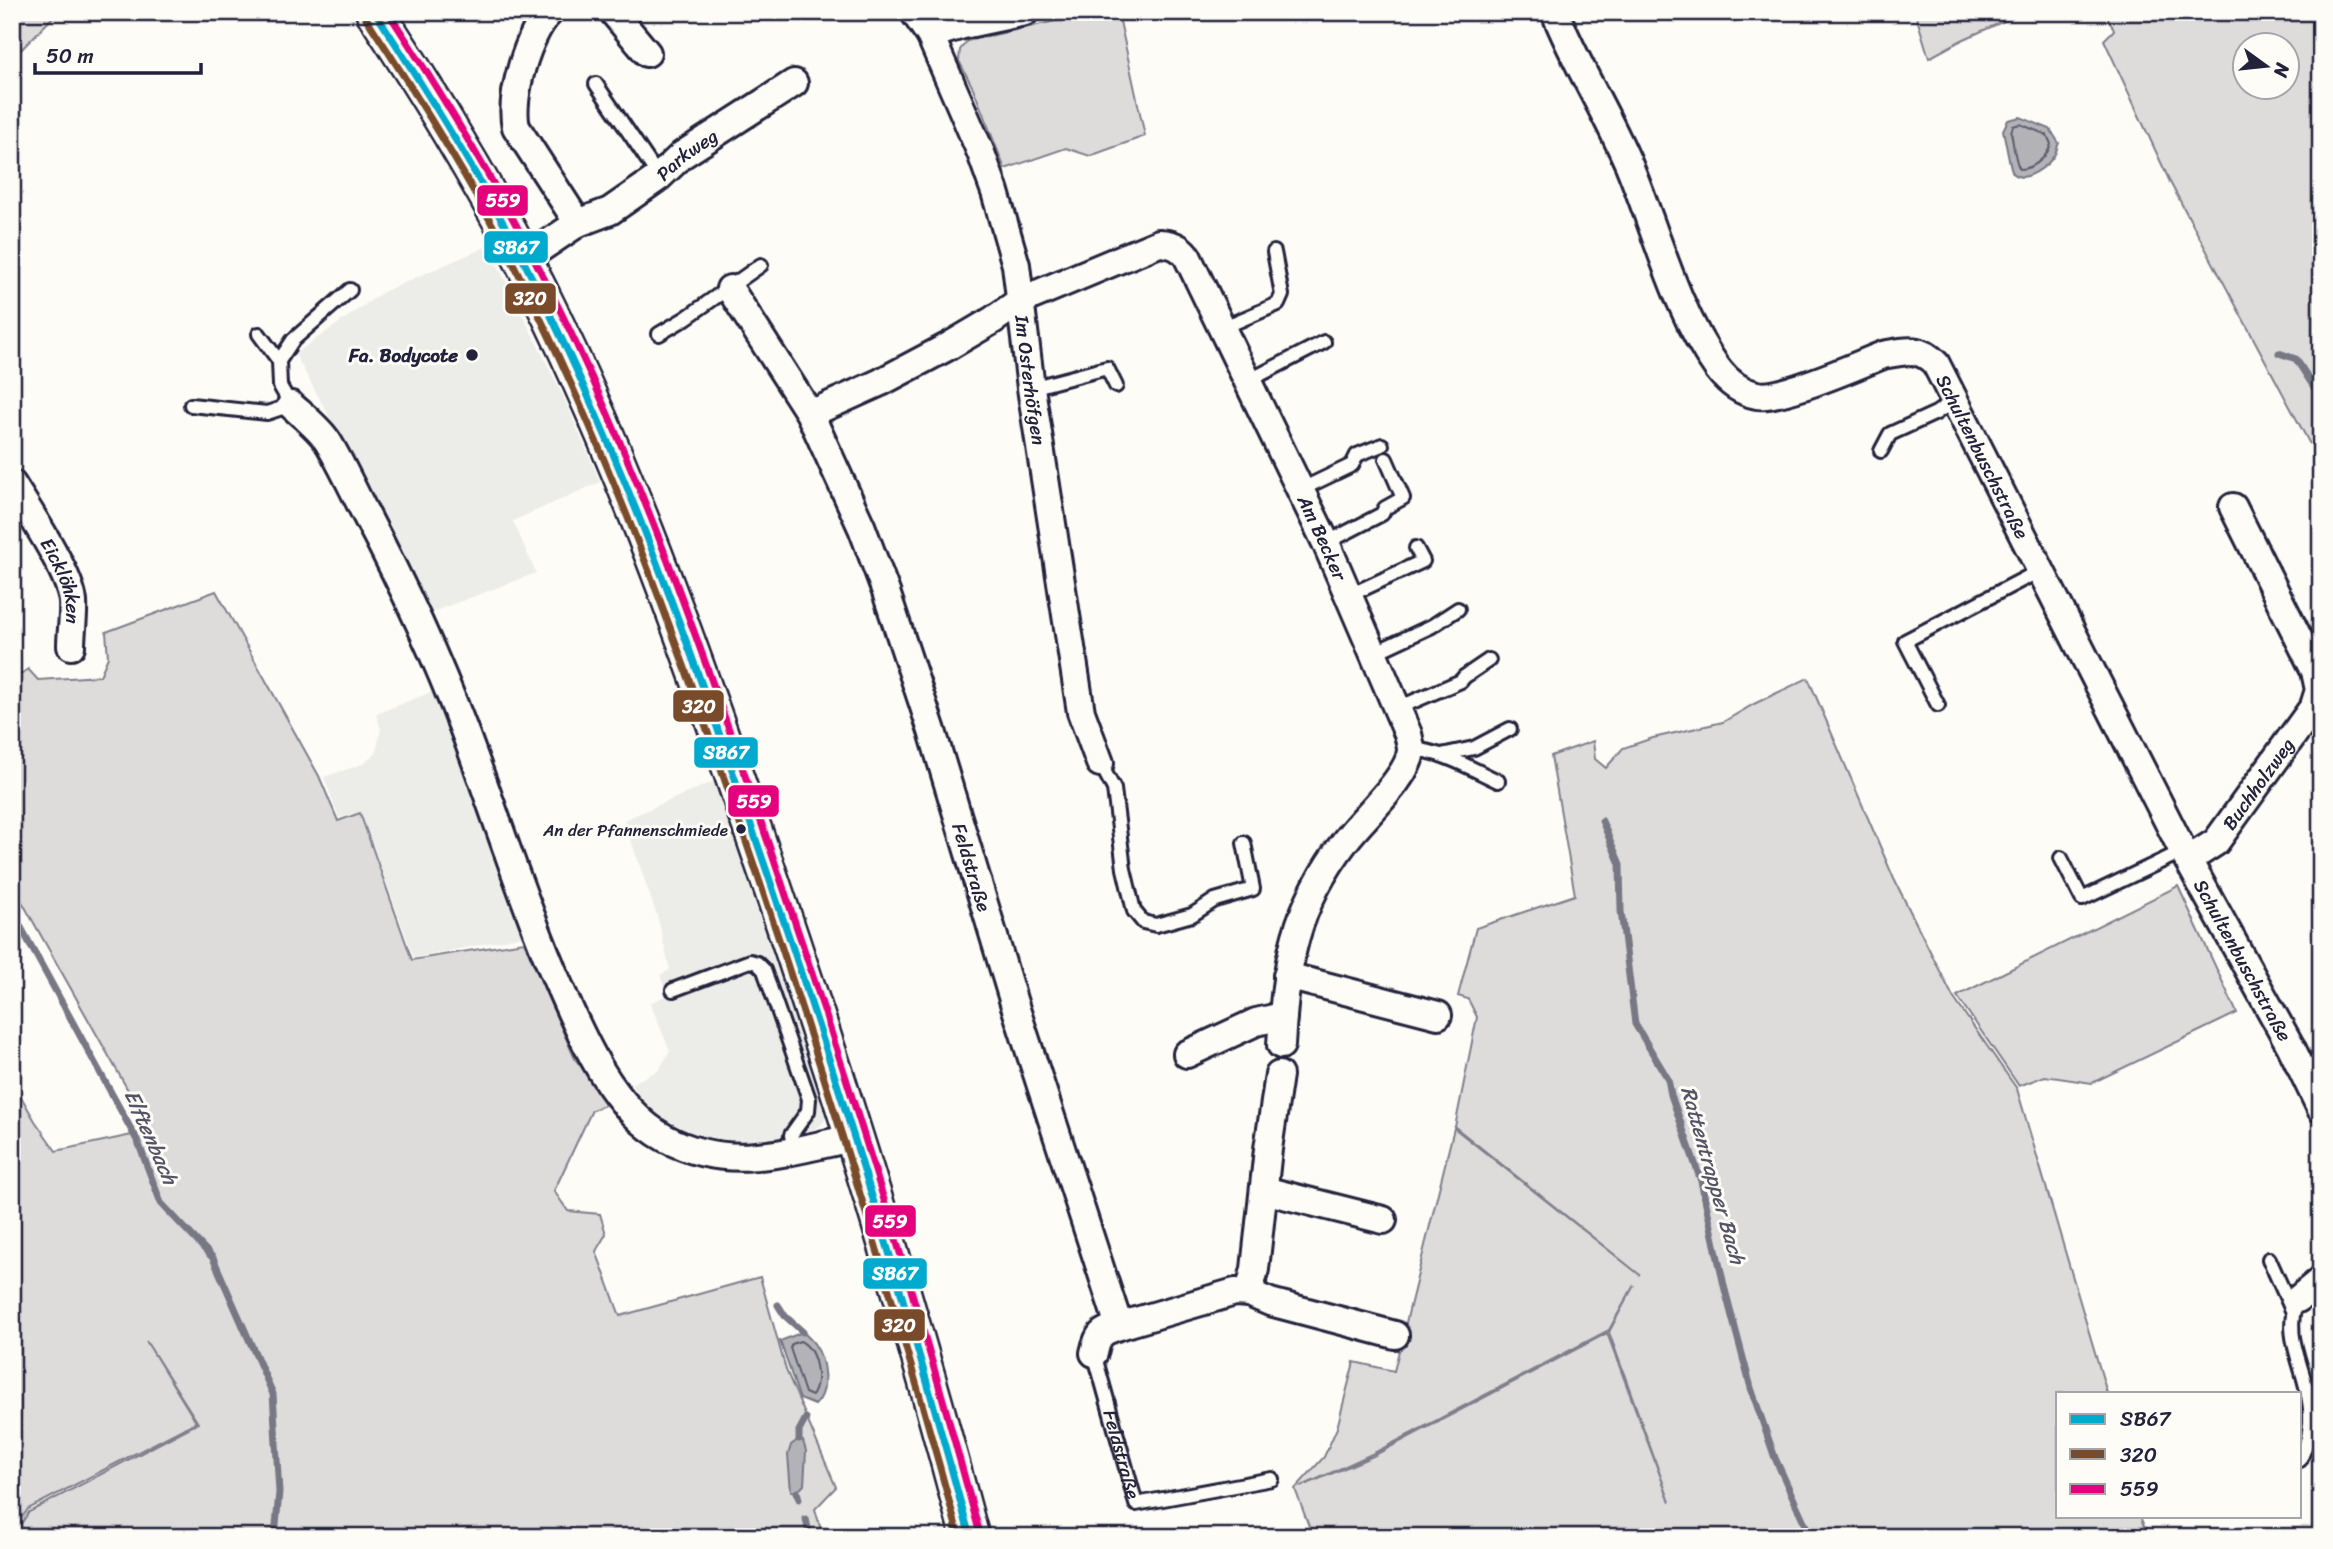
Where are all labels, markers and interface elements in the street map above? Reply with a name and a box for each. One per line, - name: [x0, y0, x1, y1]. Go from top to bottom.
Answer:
- scale bar: [35, 32, 201, 76]
- north arrow: [2232, 32, 2302, 102]
- text: 50 m: [46, 37, 94, 75]
- text: N: [2264, 59, 2300, 82]
- street label: Parkweg: [648, 120, 725, 189]
- line badge: 559: [476, 184, 529, 217]
- text: 559: [486, 184, 521, 217]
- line badge: SB67: [483, 230, 549, 264]
- text: SB67: [492, 231, 541, 264]
- line badge: 320: [504, 282, 557, 315]
- text: 320: [512, 282, 547, 315]
- street label: Im Osterhöfgen: [1005, 312, 1056, 447]
- place label: Fa. Bodycote: [348, 339, 458, 372]
- marker: Fa. Bodycote: [464, 347, 480, 363]
- street label: Schultenbuschstraße: [1927, 368, 2038, 545]
- street label: Am Becker: [1288, 488, 1357, 587]
- street label: Eicklöhken: [31, 531, 89, 625]
- line badge: 320: [672, 689, 725, 723]
- text: 320: [681, 690, 716, 723]
- street label: Buchholzweg: [2213, 730, 2303, 837]
- line badge: SB67: [693, 736, 759, 769]
- text: SB67: [702, 736, 751, 769]
- line badge: 559: [727, 784, 780, 818]
- text: 559: [737, 785, 772, 818]
- place label: An der Pfannenschmiede: [542, 815, 728, 845]
- street label: Feldstraße: [942, 819, 1001, 916]
- marker: An der Pfannenschmiede: [734, 822, 748, 836]
- street label: Schultenbuschstraße: [2185, 873, 2301, 1048]
- water label: Rattentrapper Bach: [1669, 1082, 1757, 1270]
- water label: Elftenbach: [113, 1083, 190, 1193]
- line badge: 559: [864, 1204, 917, 1238]
- text: 559: [873, 1205, 908, 1238]
- line badge: SB67: [862, 1257, 928, 1290]
- text: SB67: [871, 1257, 920, 1290]
- line badge: 320: [873, 1308, 926, 1342]
- text: 320: [881, 1309, 916, 1342]
- legend: [2056, 1392, 2302, 1518]
- text: SB67: [2120, 1400, 2173, 1438]
- street label: Feldstraße: [1094, 1406, 1150, 1503]
- text: 320: [2120, 1436, 2157, 1474]
- text: 559: [2120, 1470, 2159, 1508]

